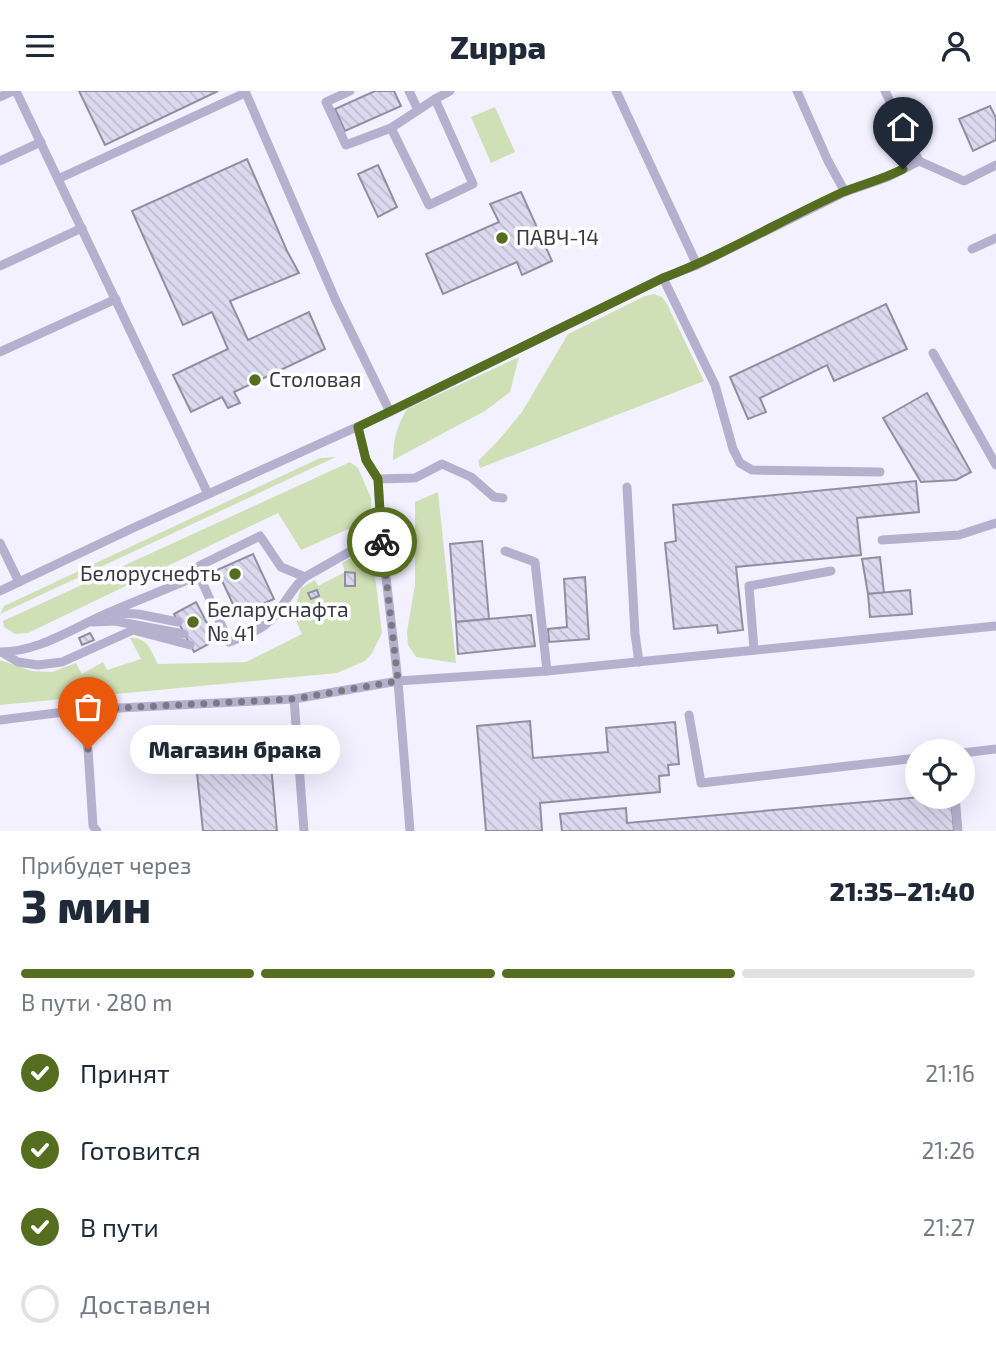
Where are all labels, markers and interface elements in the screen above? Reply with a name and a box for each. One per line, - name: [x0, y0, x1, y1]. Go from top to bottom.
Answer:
- icon: menu: [21, 27, 59, 65]
- text: Zuppa: [450, 27, 546, 65]
- icon: person: [937, 27, 975, 65]
- pin: [873, 97, 933, 169]
- icon: home: [884, 108, 922, 146]
- place label: ПАВЧ-14: [516, 224, 599, 249]
- marker: ПАВЧ-14: [494, 230, 510, 246]
- place label: Столовая: [269, 366, 361, 391]
- marker: Столовая: [247, 372, 263, 388]
- courier: [347, 507, 417, 577]
- icon: bike: [363, 523, 401, 561]
- place label: Белоруснефть: [80, 560, 221, 586]
- marker: Белоруснефть: [227, 566, 243, 582]
- place label: Беларуснафта № 41: [207, 596, 349, 645]
- marker: Беларуснафта № 41: [185, 614, 201, 630]
- pin: [58, 677, 118, 749]
- icon: bag: [69, 688, 107, 726]
- callout: Магазин брака: [130, 725, 340, 773]
- text: Магазин брака: [148, 735, 322, 763]
- map controls: [905, 739, 975, 809]
- button: locate: [905, 739, 975, 809]
- text: Прибудет через: [21, 851, 191, 879]
- text: 21:35–21:40: [830, 875, 975, 906]
- text: 3 мин: [21, 877, 151, 932]
- text: В пути · 280 m: [21, 988, 172, 1016]
- icon: check: [21, 1054, 59, 1092]
- text: Принят: [80, 1057, 170, 1088]
- text: 21:16: [925, 1059, 975, 1087]
- icon: check: [21, 1131, 59, 1169]
- text: Готовится: [80, 1134, 201, 1165]
- text: 21:26: [921, 1136, 975, 1164]
- icon: check: [21, 1208, 59, 1246]
- text: В пути: [80, 1211, 159, 1242]
- text: 21:27: [923, 1213, 975, 1241]
- text: Доставлен: [80, 1288, 211, 1319]

